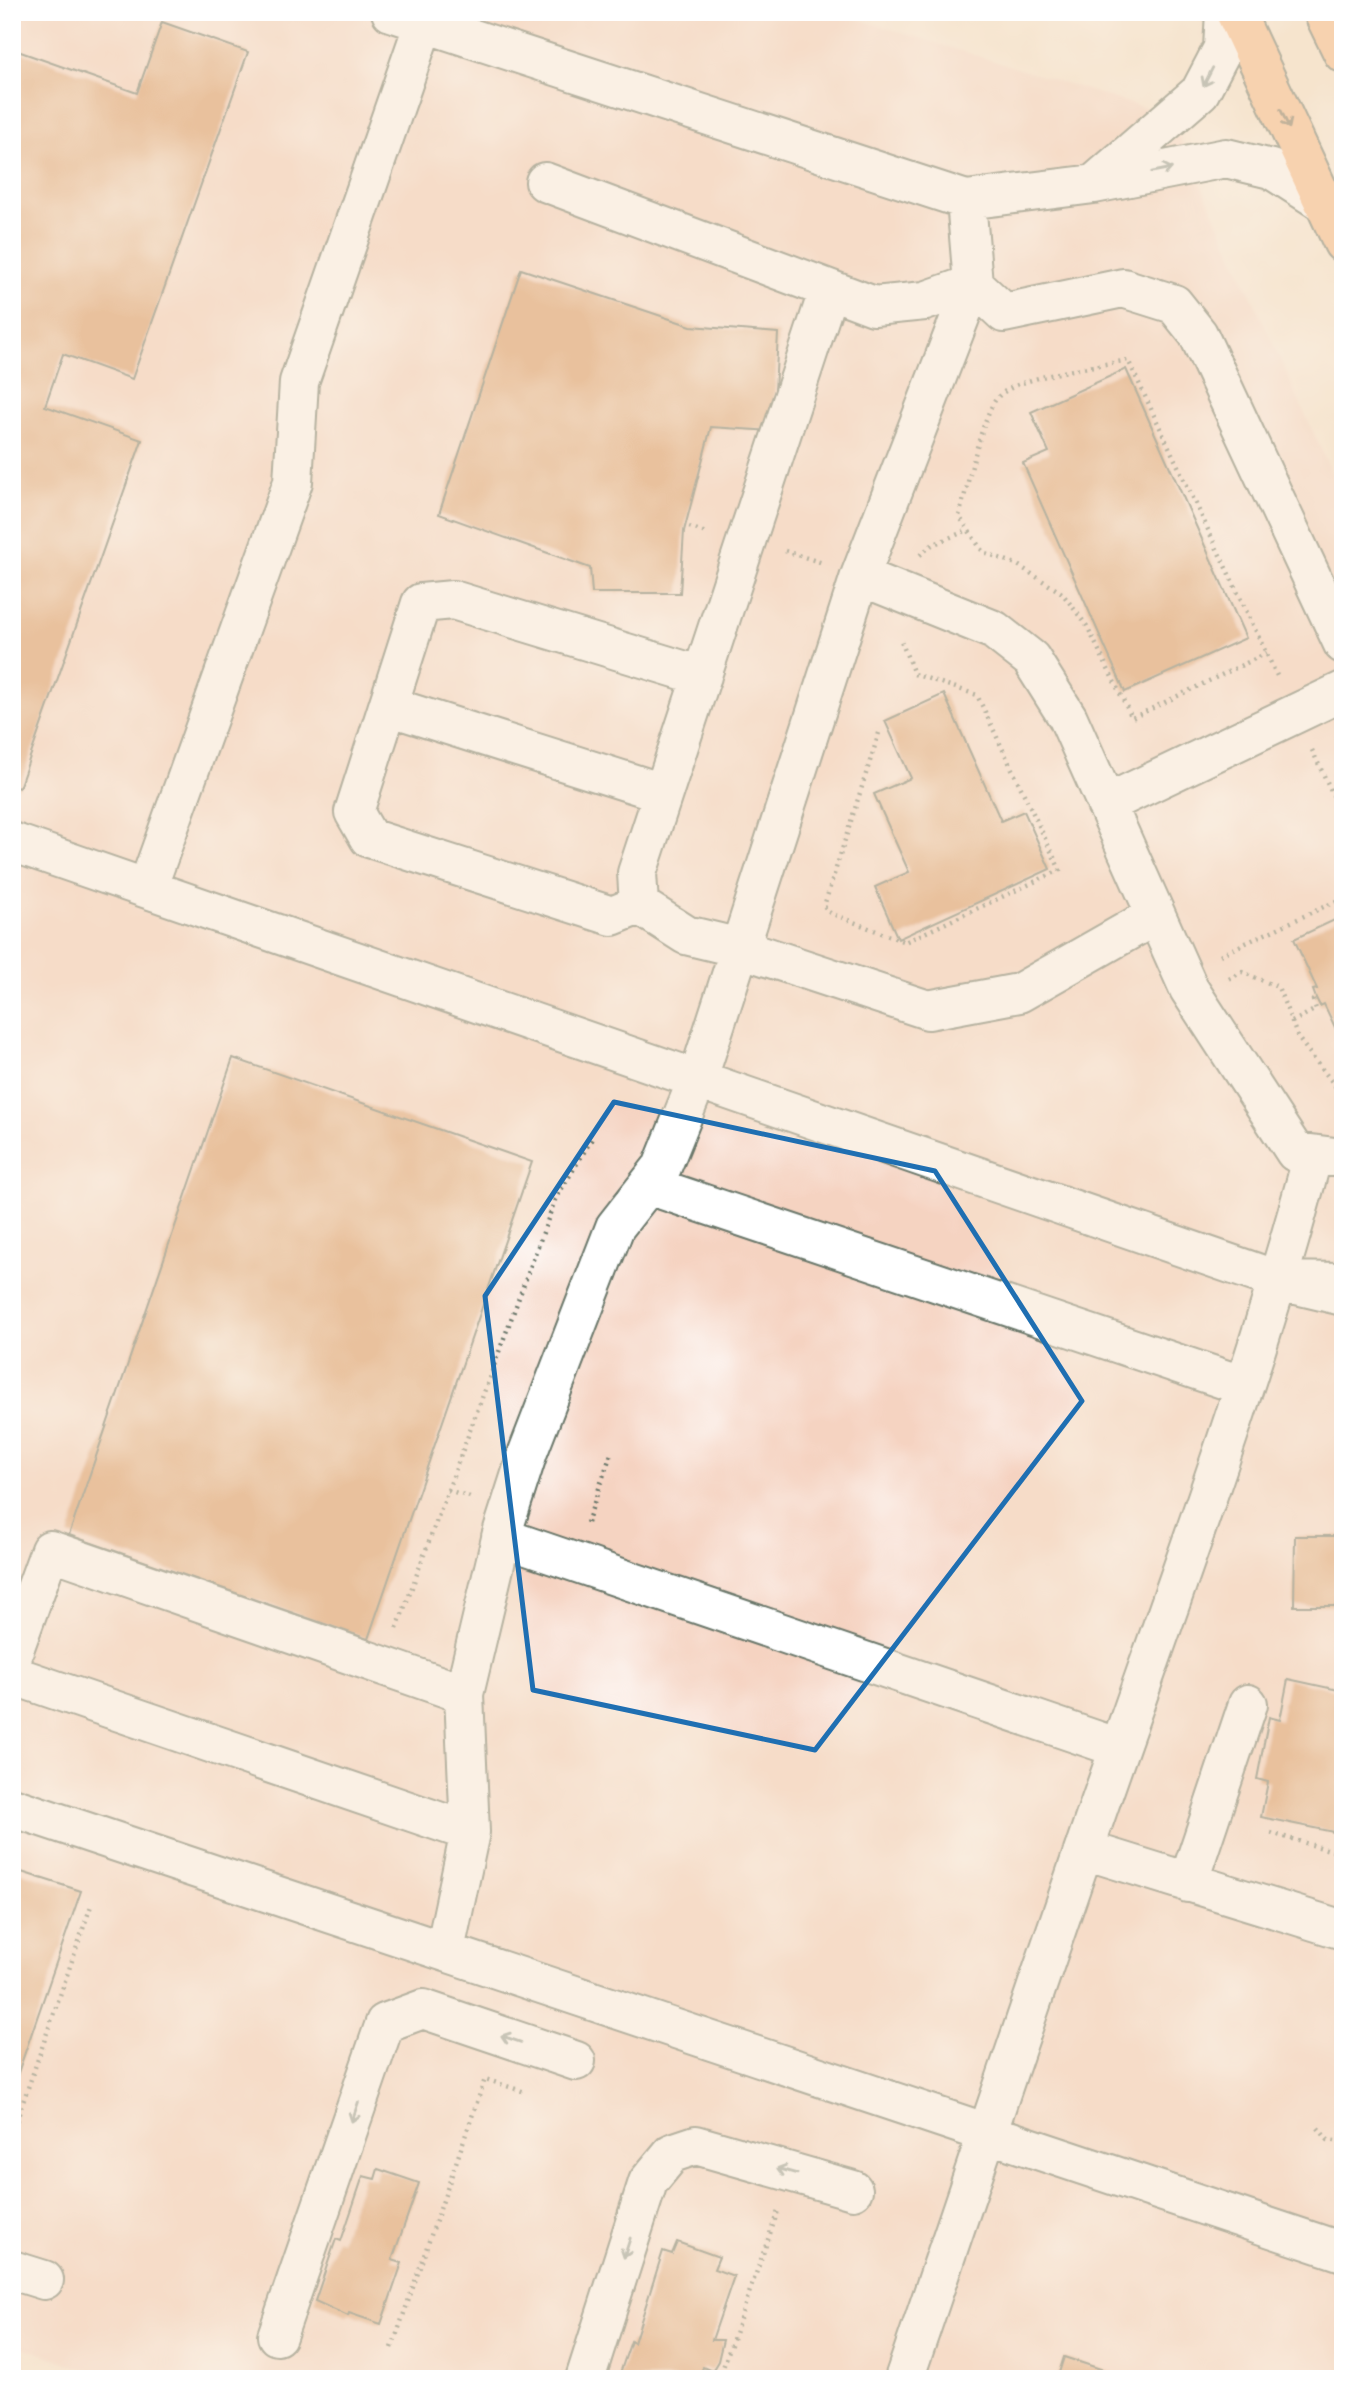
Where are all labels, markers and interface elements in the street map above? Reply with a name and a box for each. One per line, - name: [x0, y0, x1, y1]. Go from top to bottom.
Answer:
- one-way arrow: [1201, 66, 1215, 87]
- one-way arrow: [1279, 107, 1292, 129]
- one-way arrow: [1150, 163, 1173, 177]
- one-way arrow: [500, 2032, 522, 2045]
- one-way arrow: [348, 2100, 360, 2122]
- one-way arrow: [776, 2164, 798, 2177]
- one-way arrow: [619, 2237, 632, 2259]

